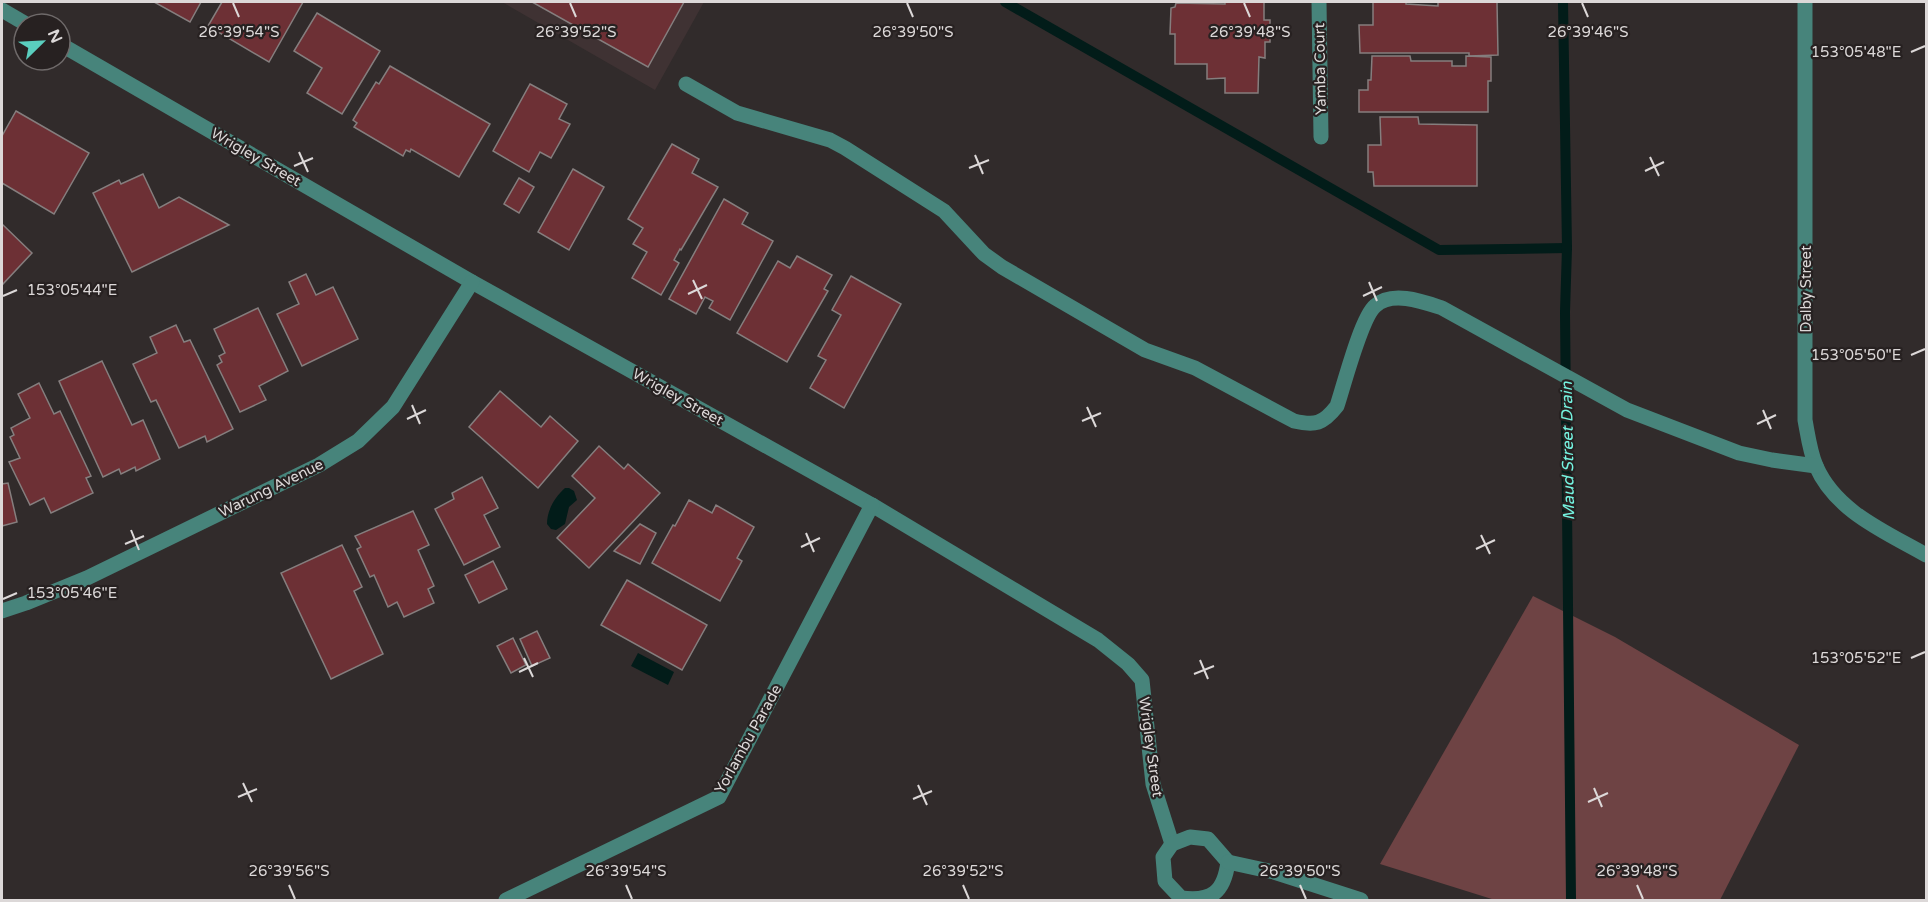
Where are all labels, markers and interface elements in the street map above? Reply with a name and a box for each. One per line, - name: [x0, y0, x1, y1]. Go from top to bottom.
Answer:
- north arrow: [12, 12, 72, 72]
- street label: Yamba Court: [1310, 22, 1330, 115]
- text: 26°39'54"S: [199, 23, 279, 41]
- text: 26°39'52"S: [536, 23, 616, 41]
- text: 26°39'50"S: [873, 23, 953, 41]
- text: 26°39'48"S: [1210, 23, 1290, 41]
- text: 26°39'46"S: [1548, 23, 1628, 41]
- text: N: [43, 26, 67, 46]
- text: 153°05'48"E: [1811, 43, 1901, 61]
- street label: Wrigley Street: [208, 124, 305, 190]
- street label: Dalby Street: [1797, 245, 1815, 333]
- text: 153°05'44"E: [27, 281, 117, 299]
- text: 153°05'50"E: [1811, 346, 1901, 364]
- street label: Wrigley Street: [629, 365, 727, 430]
- water label: Maud Street Drain: [1557, 380, 1579, 521]
- street label: Warung Avenue: [216, 455, 326, 521]
- text: 153°05'46"E: [27, 584, 117, 602]
- text: 153°05'52"E: [1811, 649, 1901, 667]
- street label: Yorlambu Parade: [711, 681, 785, 797]
- street label: Wrigley Street: [1135, 696, 1167, 799]
- text: 26°39'56"S: [249, 862, 329, 880]
- text: 26°39'54"S: [586, 862, 666, 880]
- text: 26°39'52"S: [923, 862, 1003, 880]
- text: 26°39'50"S: [1260, 862, 1340, 880]
- text: 26°39'48"S: [1597, 862, 1677, 880]

